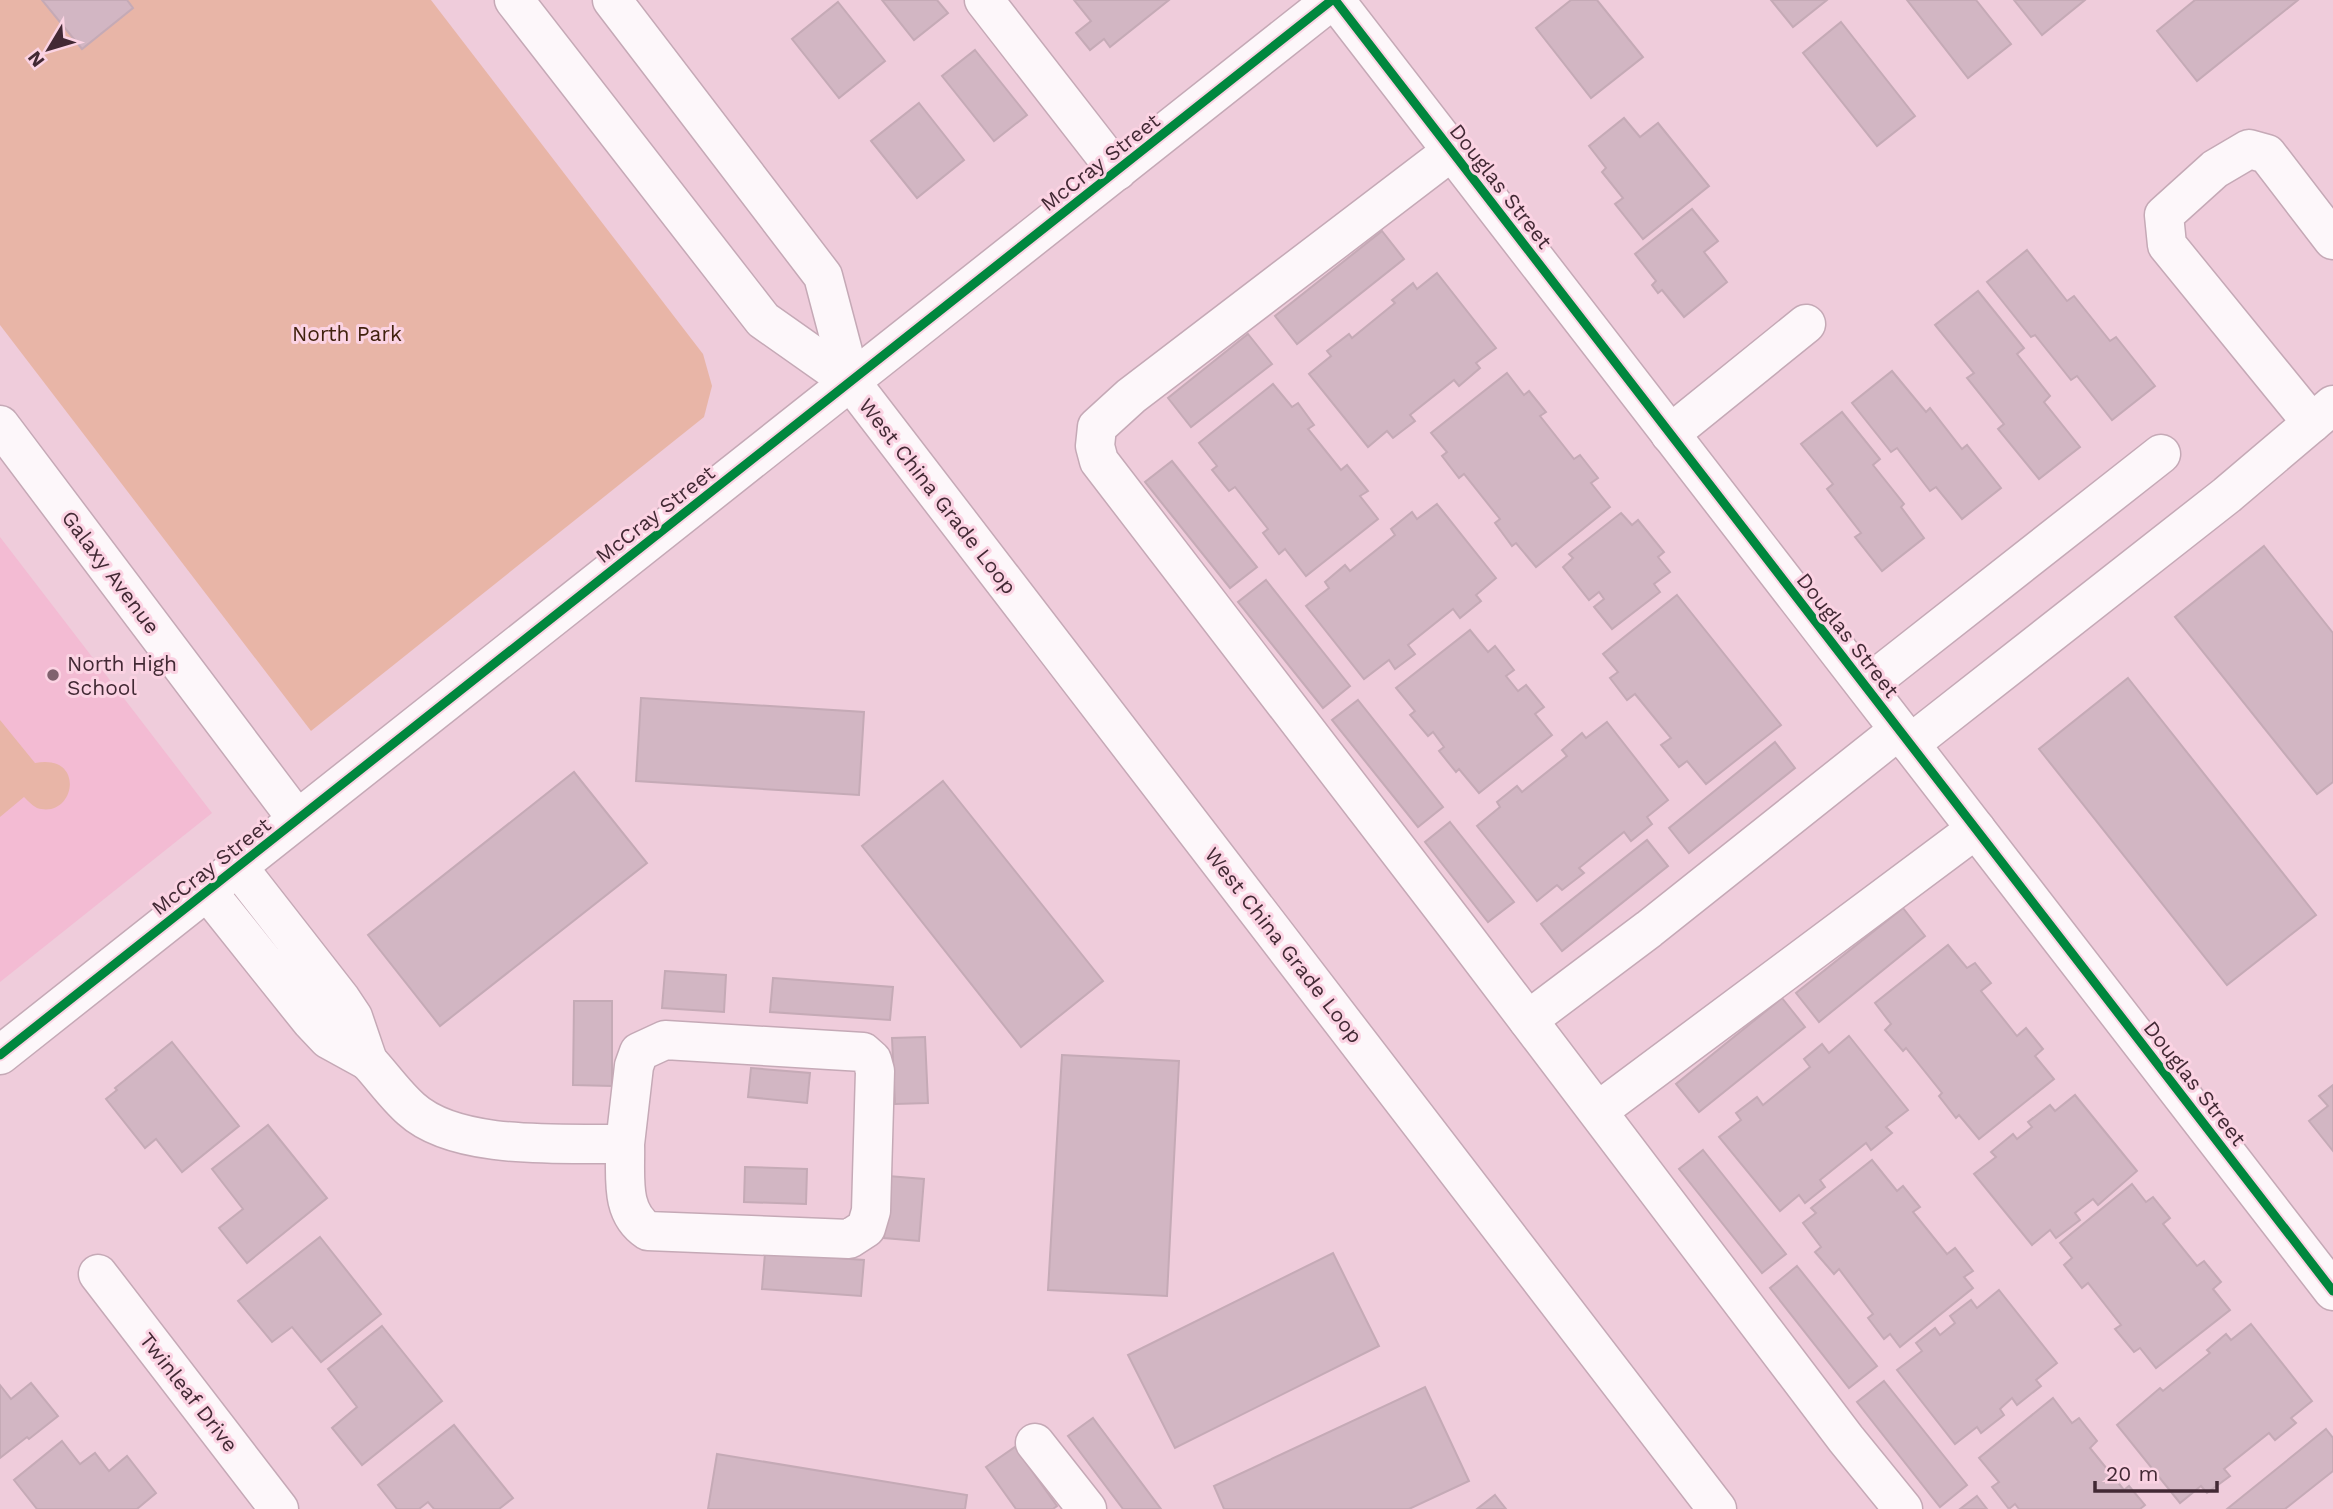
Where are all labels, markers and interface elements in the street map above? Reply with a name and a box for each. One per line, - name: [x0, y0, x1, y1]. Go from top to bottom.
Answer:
- north arrow: [14, 14, 84, 84]
- text: N: [23, 47, 49, 72]
- street label: McCray Street: [1036, 108, 1165, 216]
- street label: Douglas Street: [1444, 119, 1558, 254]
- park label: North Park: [292, 321, 402, 346]
- street label: West China Grade Loop: [854, 393, 1022, 599]
- street label: McCray Street: [591, 460, 720, 568]
- street label: Galaxy Avenue: [57, 506, 165, 638]
- street label: Douglas Street: [1791, 568, 1905, 703]
- place label: North High School: [67, 651, 177, 700]
- marker: North High School: [45, 667, 61, 683]
- street label: McCray Street: [147, 812, 276, 920]
- street label: West China Grade Loop: [1200, 842, 1368, 1048]
- street label: Douglas Street: [2138, 1016, 2252, 1151]
- street label: Twinleaf Drive: [135, 1327, 243, 1457]
- scale bar: [2095, 1450, 2218, 1494]
- text: 20 m: [2106, 1461, 2158, 1486]

